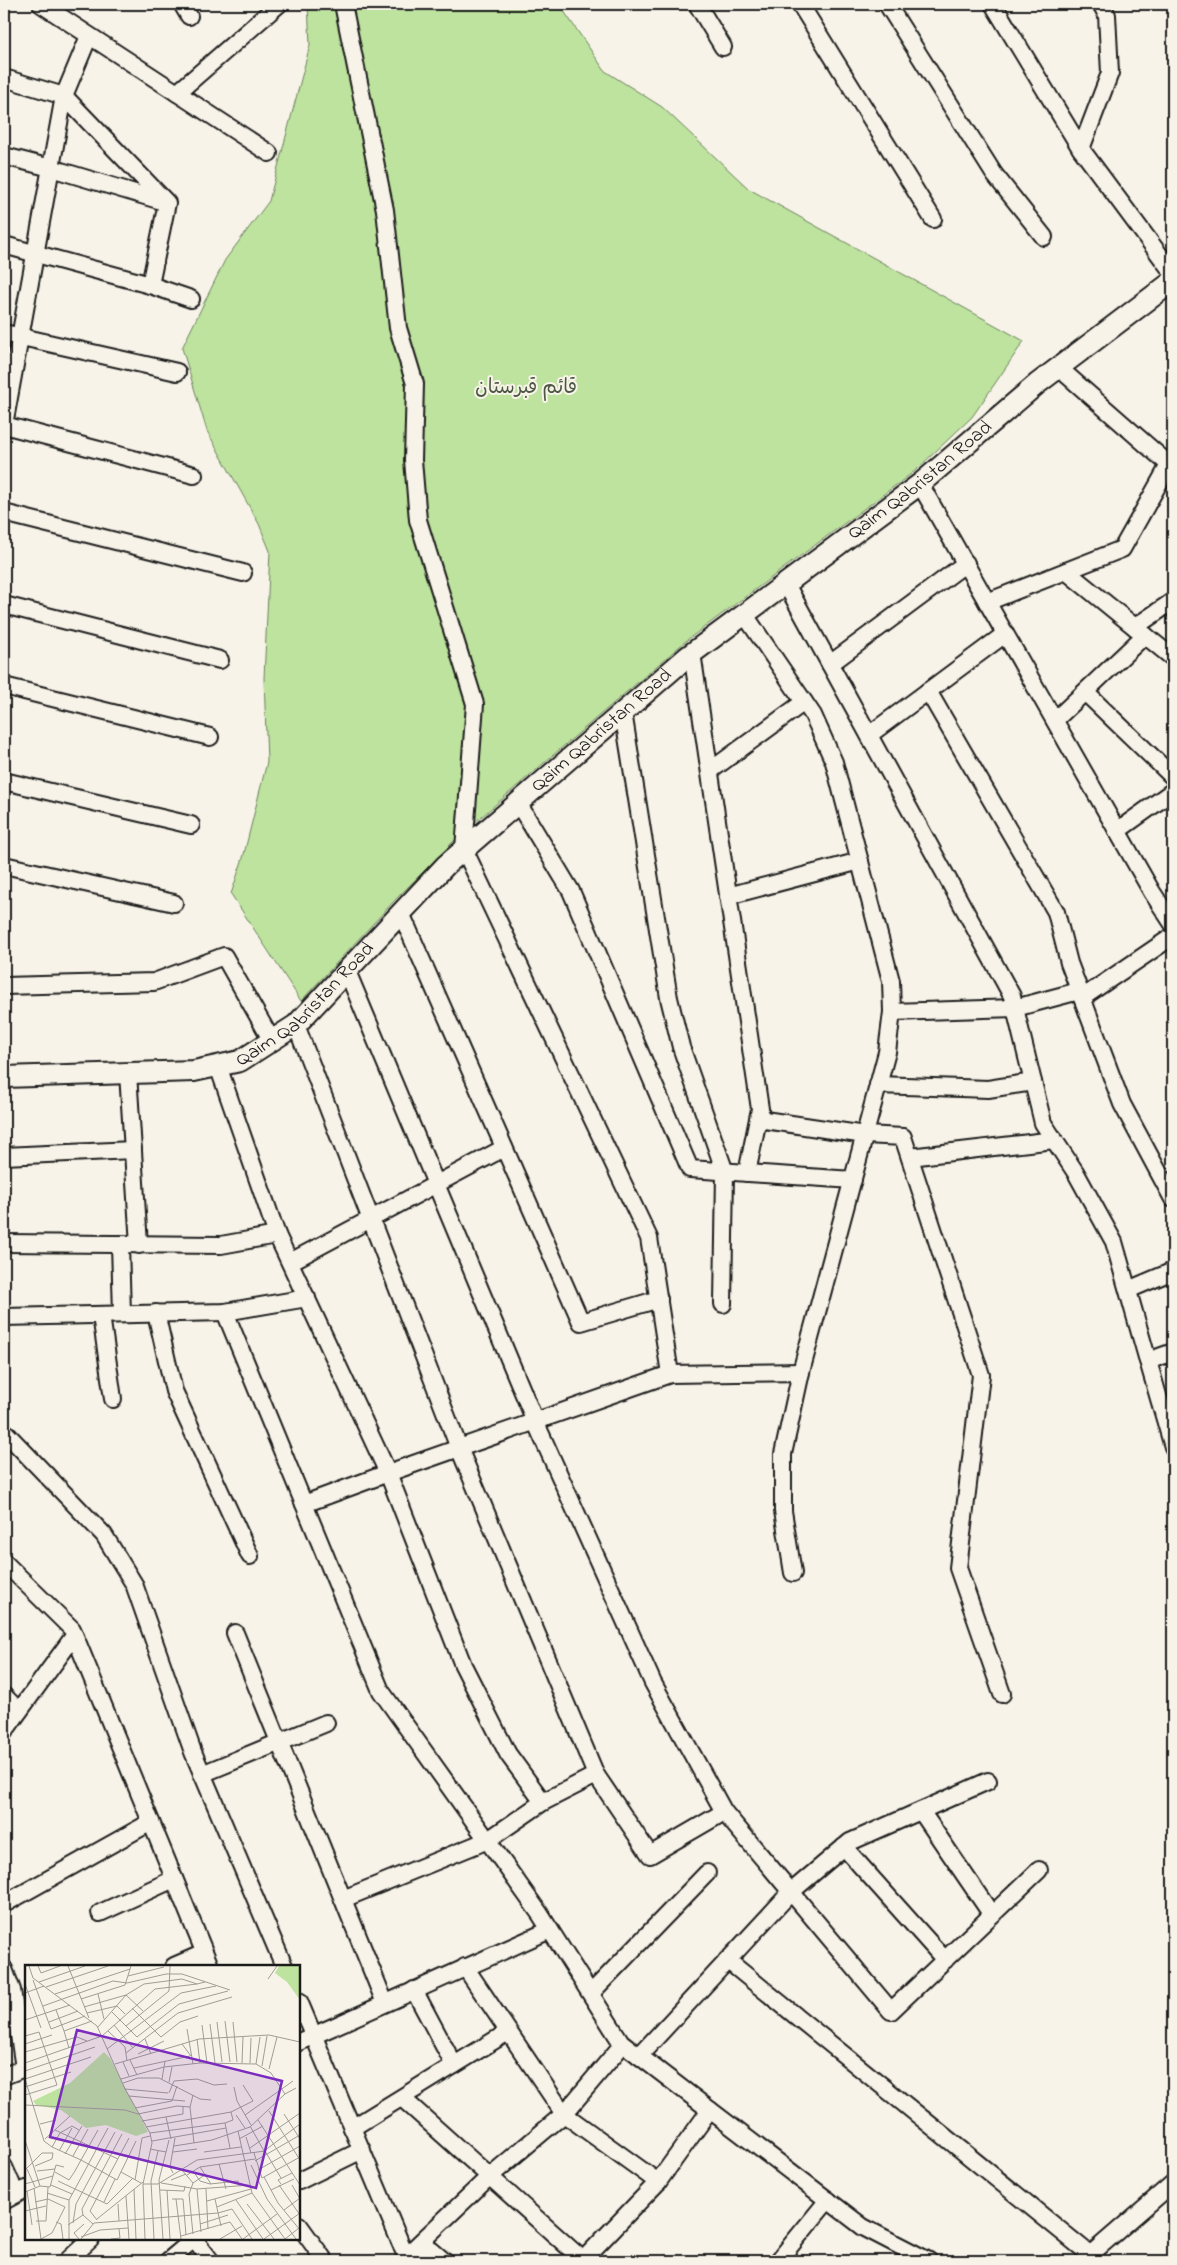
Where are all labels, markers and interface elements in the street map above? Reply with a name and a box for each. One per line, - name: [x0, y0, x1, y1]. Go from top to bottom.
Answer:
- park label: قائم قبرستان: [475, 374, 577, 403]
- street label: Qaim Qabristan Road: [842, 414, 999, 547]
- street label: Qaim Qabristan Road: [525, 661, 679, 800]
- street label: Qaim Qabristan Road: [230, 935, 381, 1074]
- inset map: [25, 1965, 300, 2240]

